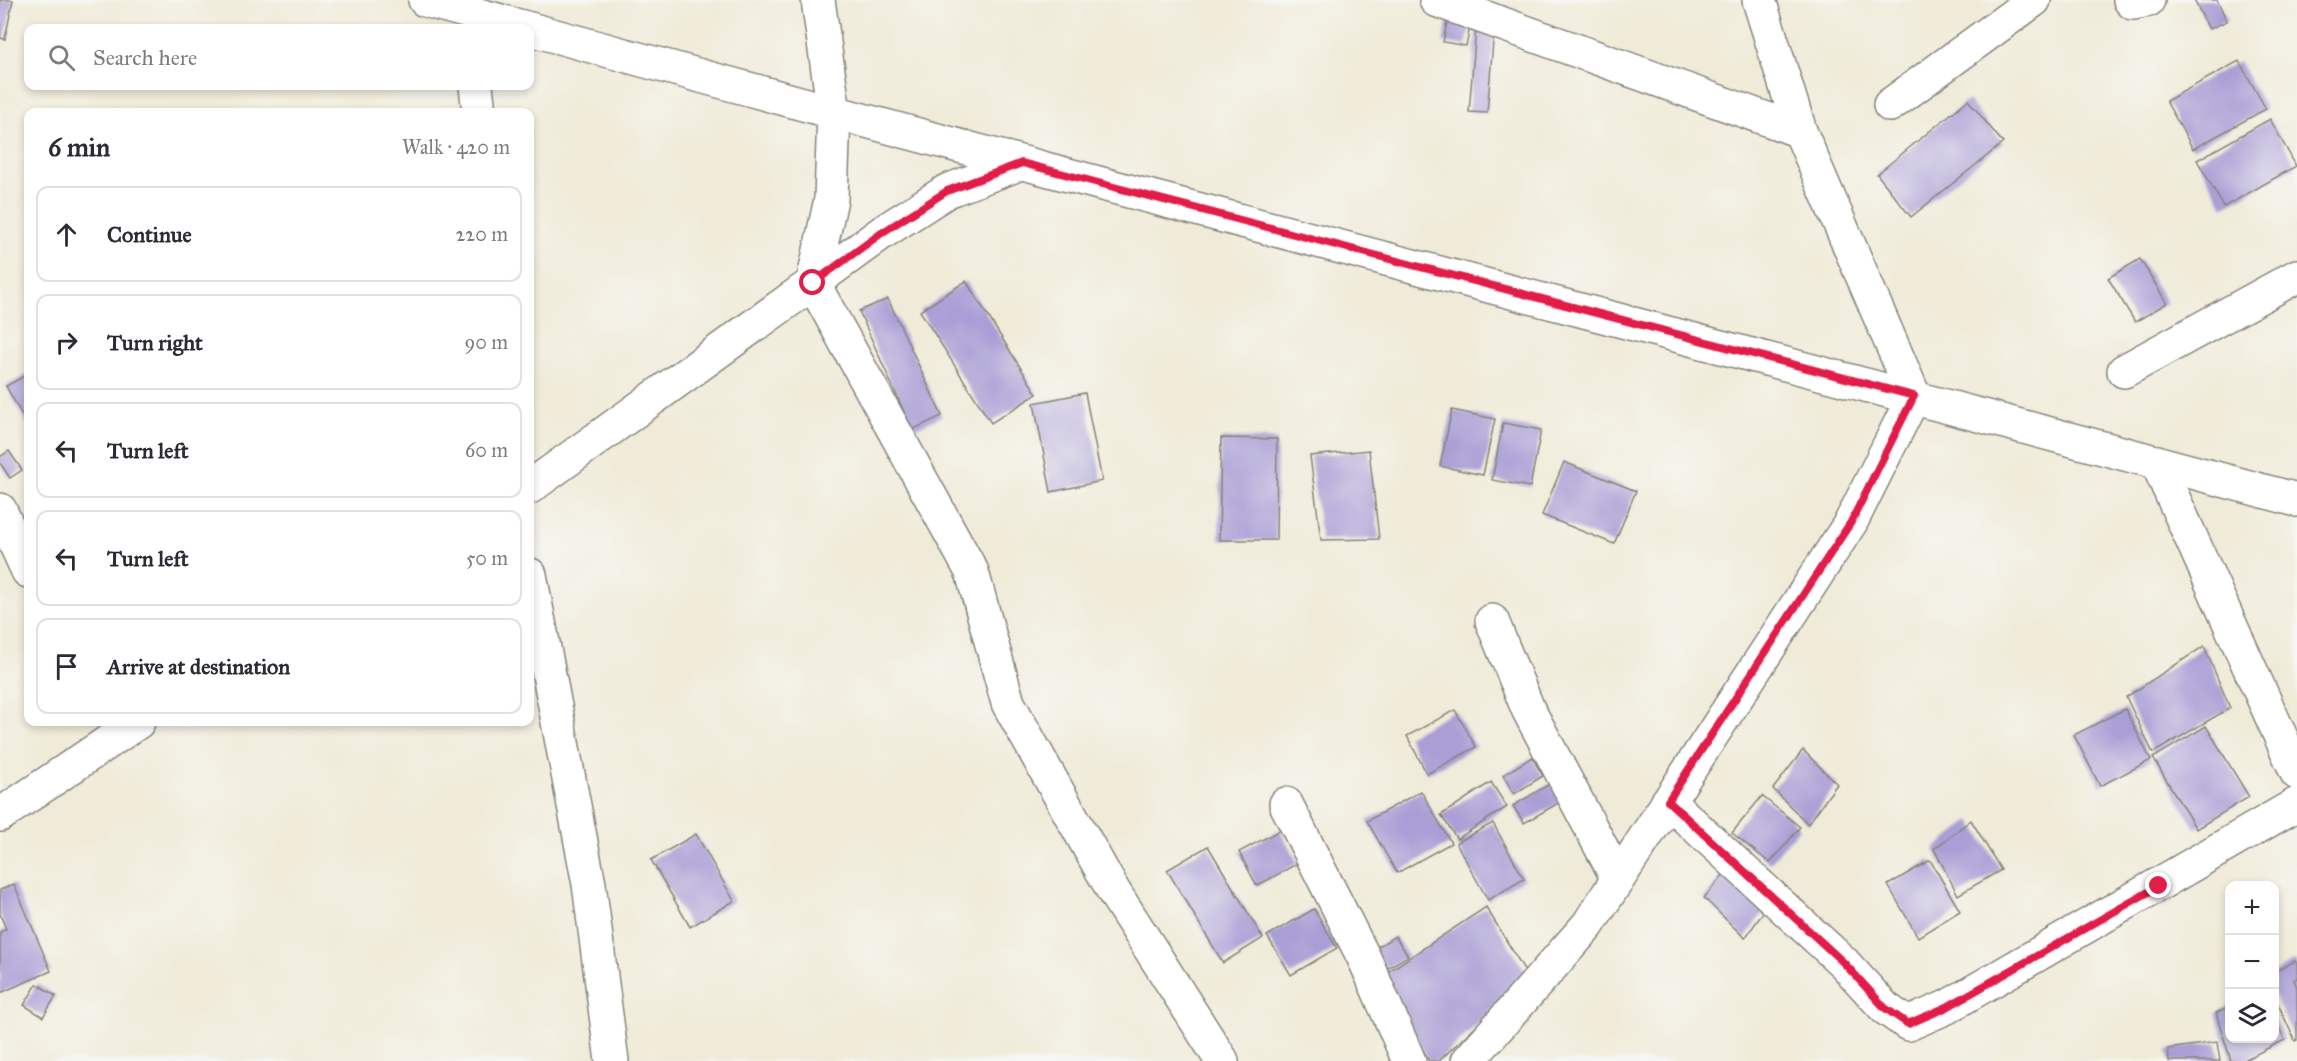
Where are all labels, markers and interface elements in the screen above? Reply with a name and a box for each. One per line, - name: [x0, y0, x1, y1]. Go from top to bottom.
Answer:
- search box: [24, 24, 534, 90]
- icon: search: [45, 41, 78, 74]
- text: Search here: [93, 44, 197, 71]
- text: 6 min: [48, 131, 110, 163]
- text: Walk · 420 m: [402, 135, 510, 159]
- icon: ahead: [50, 218, 83, 251]
- text: Continue: [107, 221, 192, 248]
- text: 220 m: [456, 222, 508, 246]
- route start: [799, 269, 825, 295]
- icon: right: [50, 326, 83, 359]
- text: Turn right: [107, 329, 203, 356]
- text: 90 m: [465, 330, 508, 354]
- icon: left: [50, 434, 83, 467]
- text: Turn left: [107, 437, 189, 464]
- text: 60 m: [465, 438, 508, 462]
- icon: left: [50, 542, 83, 575]
- text: Turn left: [107, 545, 189, 572]
- text: 50 m: [466, 546, 508, 570]
- icon: arrive: [50, 650, 83, 683]
- text: Arrive at destination: [107, 653, 290, 680]
- route end: [2145, 872, 2171, 898]
- map controls: [2225, 881, 2279, 1043]
- button: +: [2225, 881, 2279, 935]
- button: −: [2225, 935, 2279, 989]
- button: layers: [2225, 989, 2279, 1043]

